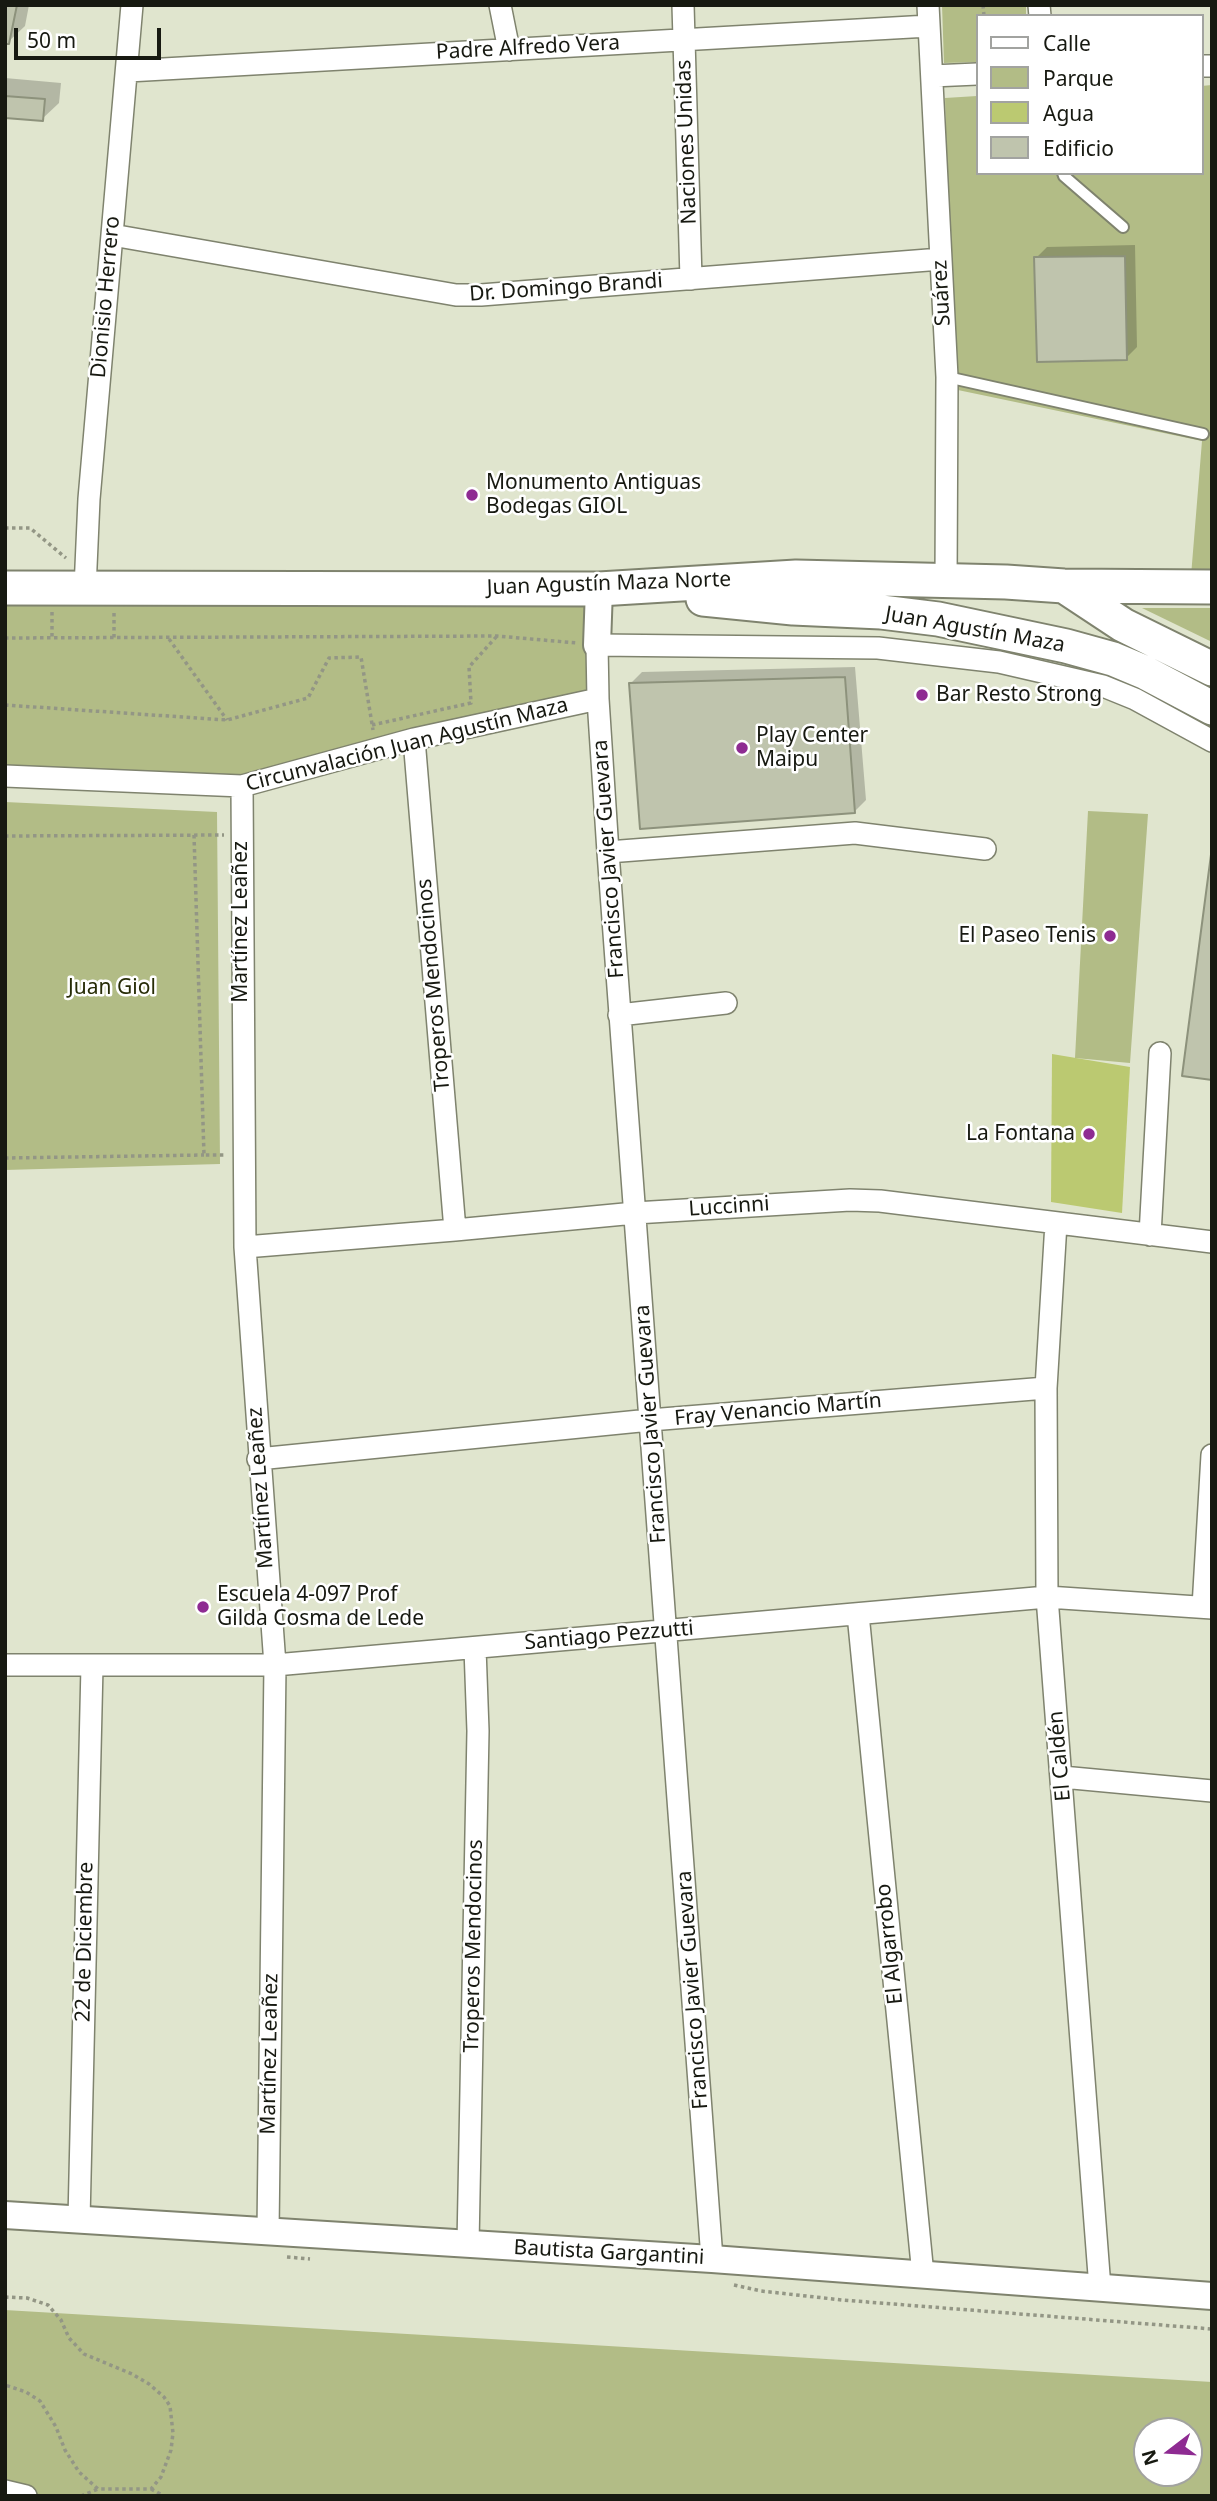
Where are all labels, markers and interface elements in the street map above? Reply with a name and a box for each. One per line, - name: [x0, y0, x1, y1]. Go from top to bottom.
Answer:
- scale bar: [18, 14, 164, 58]
- legend: [976, 14, 1203, 175]
- text: 50 m: [27, 26, 76, 54]
- text: Calle: [1043, 29, 1091, 57]
- street label: Padre Alfredo Vera: [435, 31, 621, 65]
- street label: Naciones Unidas: [672, 59, 702, 225]
- text: Parque: [1043, 64, 1113, 92]
- text: Agua: [1043, 99, 1094, 127]
- text: Edificio: [1043, 134, 1114, 162]
- street label: Dionisio Herrero: [86, 215, 126, 379]
- street label: Suárez: [928, 259, 956, 327]
- street label: Dr. Domingo Brandi: [468, 269, 664, 307]
- place label: Monumento Antiguas Bodegas GIOL: [486, 470, 701, 520]
- marker: Monumento Antiguas Bodegas GIOL: [464, 487, 480, 503]
- street label: Juan Agustín Maza Norte: [486, 567, 732, 601]
- street label: Juan Agustín Maza: [883, 602, 1067, 658]
- place label: Bar Resto Strong: [936, 682, 1102, 708]
- marker: Bar Resto Strong: [914, 687, 930, 703]
- street label: Circunvalación Juan Agustín Maza: [243, 693, 571, 797]
- place label: Play Center Maipu: [756, 723, 868, 773]
- street label: Francisco Javier Guevara: [588, 739, 630, 979]
- marker: Play Center Maipu: [734, 740, 750, 756]
- street label: Martínez Leañez: [228, 841, 254, 1003]
- street label: Troperos Mendocinos: [412, 878, 456, 1092]
- place label: El Paseo Tenis: [958, 923, 1096, 949]
- marker: El Paseo Tenis: [1102, 928, 1118, 944]
- park label: Juan Giol: [68, 975, 156, 1001]
- place label: La Fontana: [966, 1121, 1075, 1147]
- marker: La Fontana: [1081, 1126, 1097, 1142]
- street label: Luccinni: [688, 1192, 770, 1222]
- street label: Francisco Javier Guevara: [630, 1304, 672, 1544]
- street label: Fray Venancio Martín: [673, 1388, 883, 1432]
- street label: Martínez Leañez: [243, 1407, 279, 1569]
- place label: Escuela 4-097 Prof Gilda Cosma de Lede: [217, 1582, 424, 1632]
- marker: Escuela 4-097 Prof Gilda Cosma de Lede: [195, 1599, 211, 1615]
- street label: Santiago Pezzutti: [523, 1616, 695, 1656]
- street label: El Caldén: [1043, 1710, 1077, 1802]
- street label: Troperos Mendocinos: [460, 1839, 488, 2053]
- street label: 22 de Diciembre: [71, 1862, 99, 2022]
- street label: Francisco Javier Guevara: [672, 1870, 714, 2110]
- street label: El Algarrobo: [871, 1882, 909, 2006]
- street label: Martínez Leañez: [256, 1973, 284, 2135]
- street label: Bautista Gargantini: [513, 2235, 705, 2271]
- north arrow: [1133, 2417, 1203, 2487]
- text: N: [1135, 2446, 1165, 2469]

